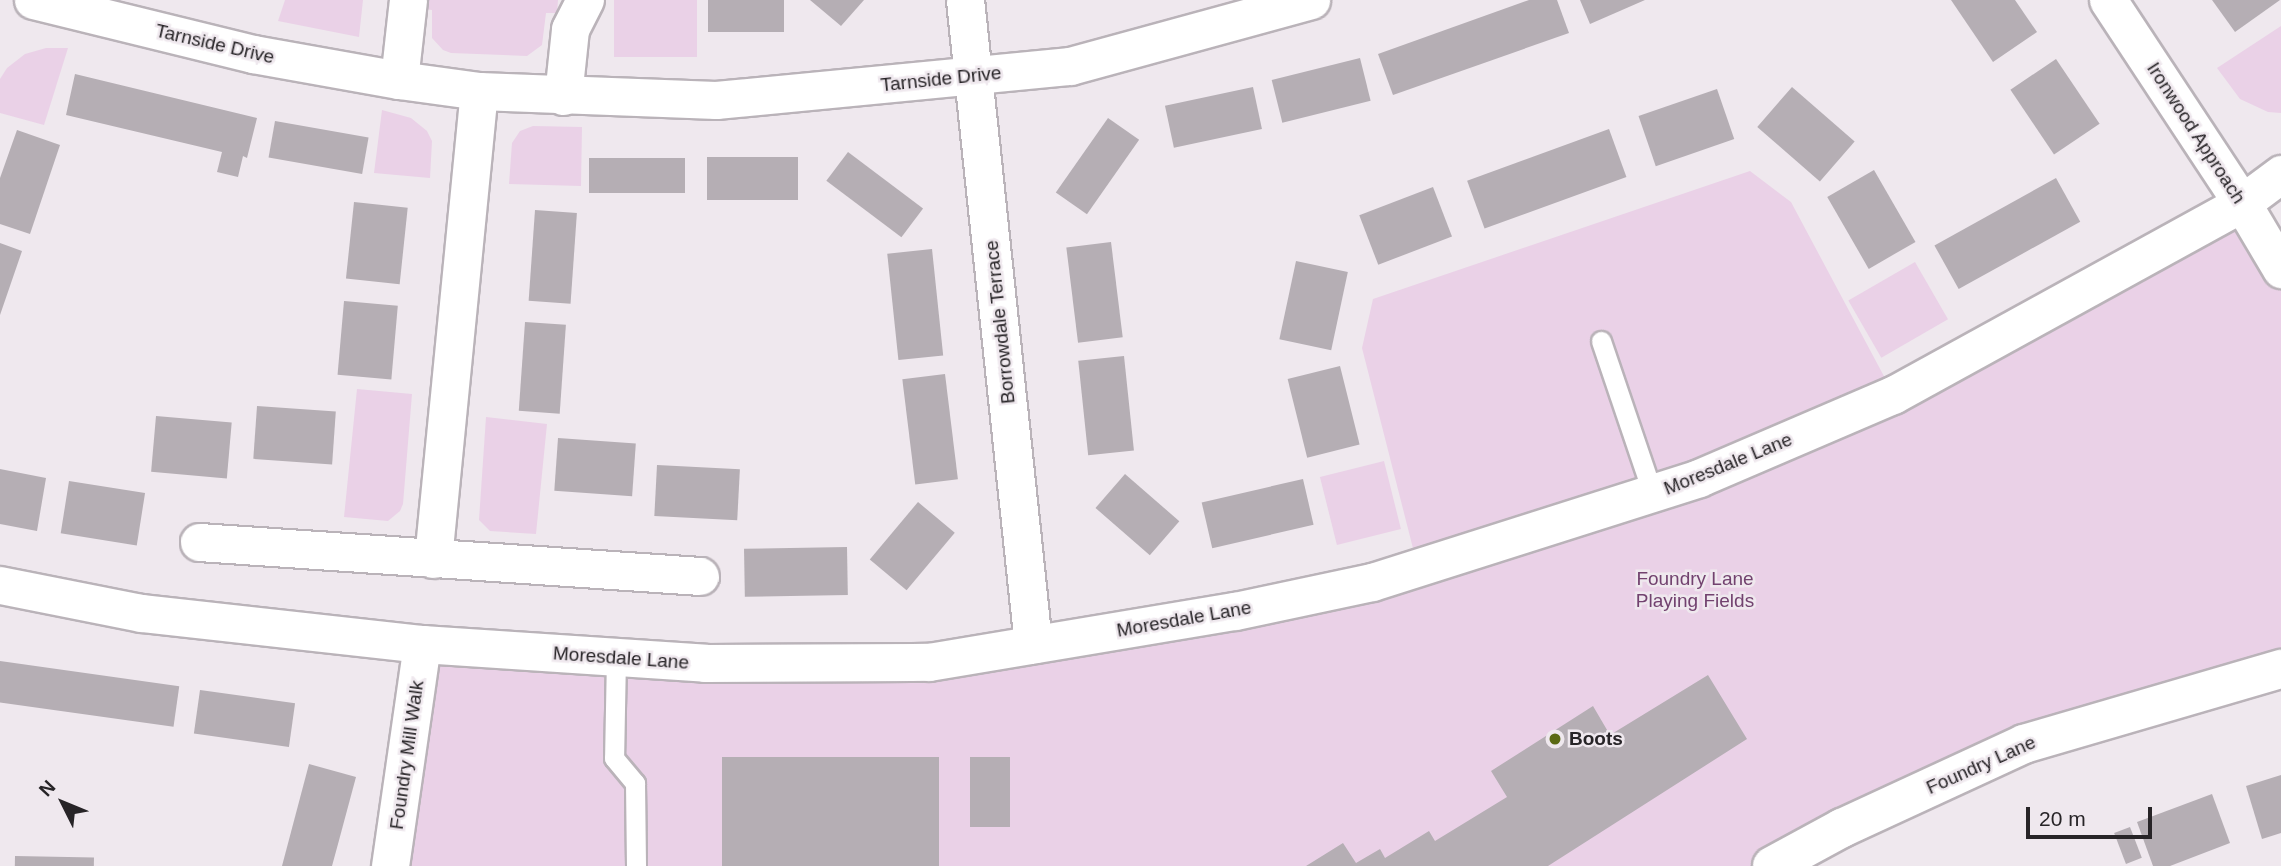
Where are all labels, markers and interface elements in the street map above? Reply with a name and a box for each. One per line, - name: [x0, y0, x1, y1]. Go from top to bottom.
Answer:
- street label: Tarnside Drive: [153, 19, 277, 69]
- street label: Ironwood Approach: [2142, 58, 2250, 208]
- street label: Tarnside Drive: [879, 61, 1003, 97]
- street label: Borrowdale Terrace: [980, 239, 1020, 405]
- street label: Moresdale Lane: [1661, 428, 1795, 500]
- park label: Foundry Lane Playing Fields: [1636, 568, 1754, 612]
- street label: Moresdale Lane: [1115, 596, 1253, 642]
- street label: Moresdale Lane: [552, 642, 690, 674]
- street label: Foundry Mill Walk: [385, 679, 429, 831]
- place label: Boots: [1569, 728, 1623, 750]
- marker: Boots: [1547, 731, 1563, 747]
- street label: Foundry Lane: [1923, 731, 2039, 799]
- north arrow: [28, 768, 98, 838]
- text: N: [35, 776, 60, 801]
- scale bar: [2029, 792, 2155, 836]
- text: 20 m: [2039, 807, 2086, 830]

